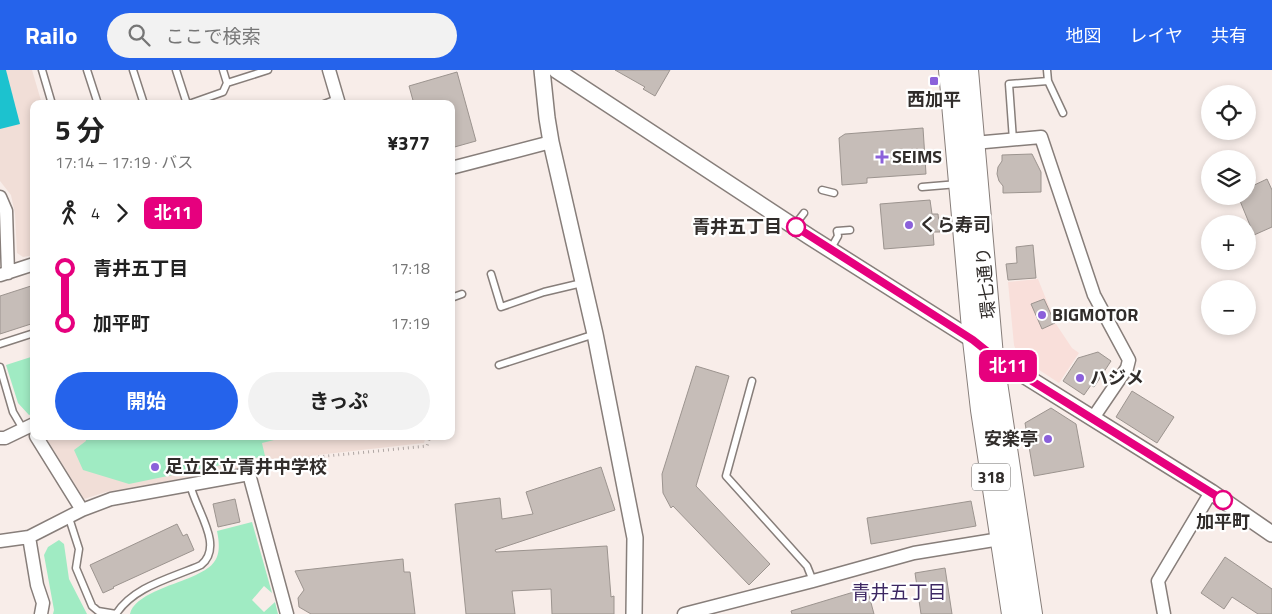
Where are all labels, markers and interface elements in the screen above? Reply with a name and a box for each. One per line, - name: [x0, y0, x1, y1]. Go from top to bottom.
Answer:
- search box: [107, 13, 457, 58]
- text: Railo: [25, 17, 77, 53]
- icon: search: [125, 21, 153, 49]
- text: ここで検索: [165, 21, 260, 50]
- text: 地図: [1066, 22, 1102, 49]
- text: レイヤ: [1130, 22, 1183, 49]
- text: 共有: [1211, 22, 1247, 49]
- marker: 西加平: [928, 75, 940, 87]
- map controls: [1201, 85, 1256, 335]
- button: locate: [1201, 85, 1256, 140]
- place label: 西加平: [907, 86, 961, 113]
- text: 5 分: [55, 108, 105, 151]
- text: ¥377: [387, 128, 430, 157]
- place label: SEIMS: [892, 143, 942, 170]
- text: 17:14 – 17:19 · バス: [55, 150, 193, 174]
- button: layers: [1201, 150, 1256, 205]
- marker: SEIMS: [876, 151, 888, 163]
- icon: walk: [55, 199, 83, 227]
- icon: forward: [108, 199, 136, 227]
- text: 北11: [154, 199, 192, 226]
- text: 4: [91, 201, 100, 225]
- place label: くら寿司: [919, 211, 991, 238]
- place label: 青井五丁目: [692, 213, 782, 240]
- button: +: [1201, 215, 1256, 270]
- marker: 青井五丁目: [786, 217, 806, 237]
- marker: くら寿司: [903, 219, 915, 231]
- street label: 環七通り: [969, 246, 1002, 320]
- text: 青井五丁目: [93, 253, 188, 282]
- text: 17:18: [391, 256, 430, 280]
- button: −: [1201, 280, 1256, 335]
- place label: BIGMOTOR: [1052, 301, 1138, 328]
- text: 加平町: [93, 308, 150, 337]
- marker: BIGMOTOR: [1036, 309, 1048, 321]
- text: 17:19: [391, 311, 430, 335]
- line badge: 北11: [979, 350, 1037, 382]
- text: 北11: [989, 352, 1027, 379]
- place label: ハジメ: [1090, 364, 1144, 391]
- button: 開始: [55, 372, 238, 430]
- button: きっぷ: [248, 372, 430, 430]
- marker: ハジメ: [1074, 372, 1086, 384]
- place label: 安楽亭: [984, 425, 1038, 452]
- marker: 安楽亭: [1042, 433, 1054, 445]
- place label: 足立区立青井中学校: [165, 453, 327, 480]
- marker: 足立区立青井中学校: [149, 461, 161, 473]
- road number: 318: [972, 464, 1010, 491]
- marker: 加平町: [1213, 490, 1233, 510]
- place label: 加平町: [1196, 508, 1250, 535]
- district label: 青井五丁目: [851, 577, 947, 606]

